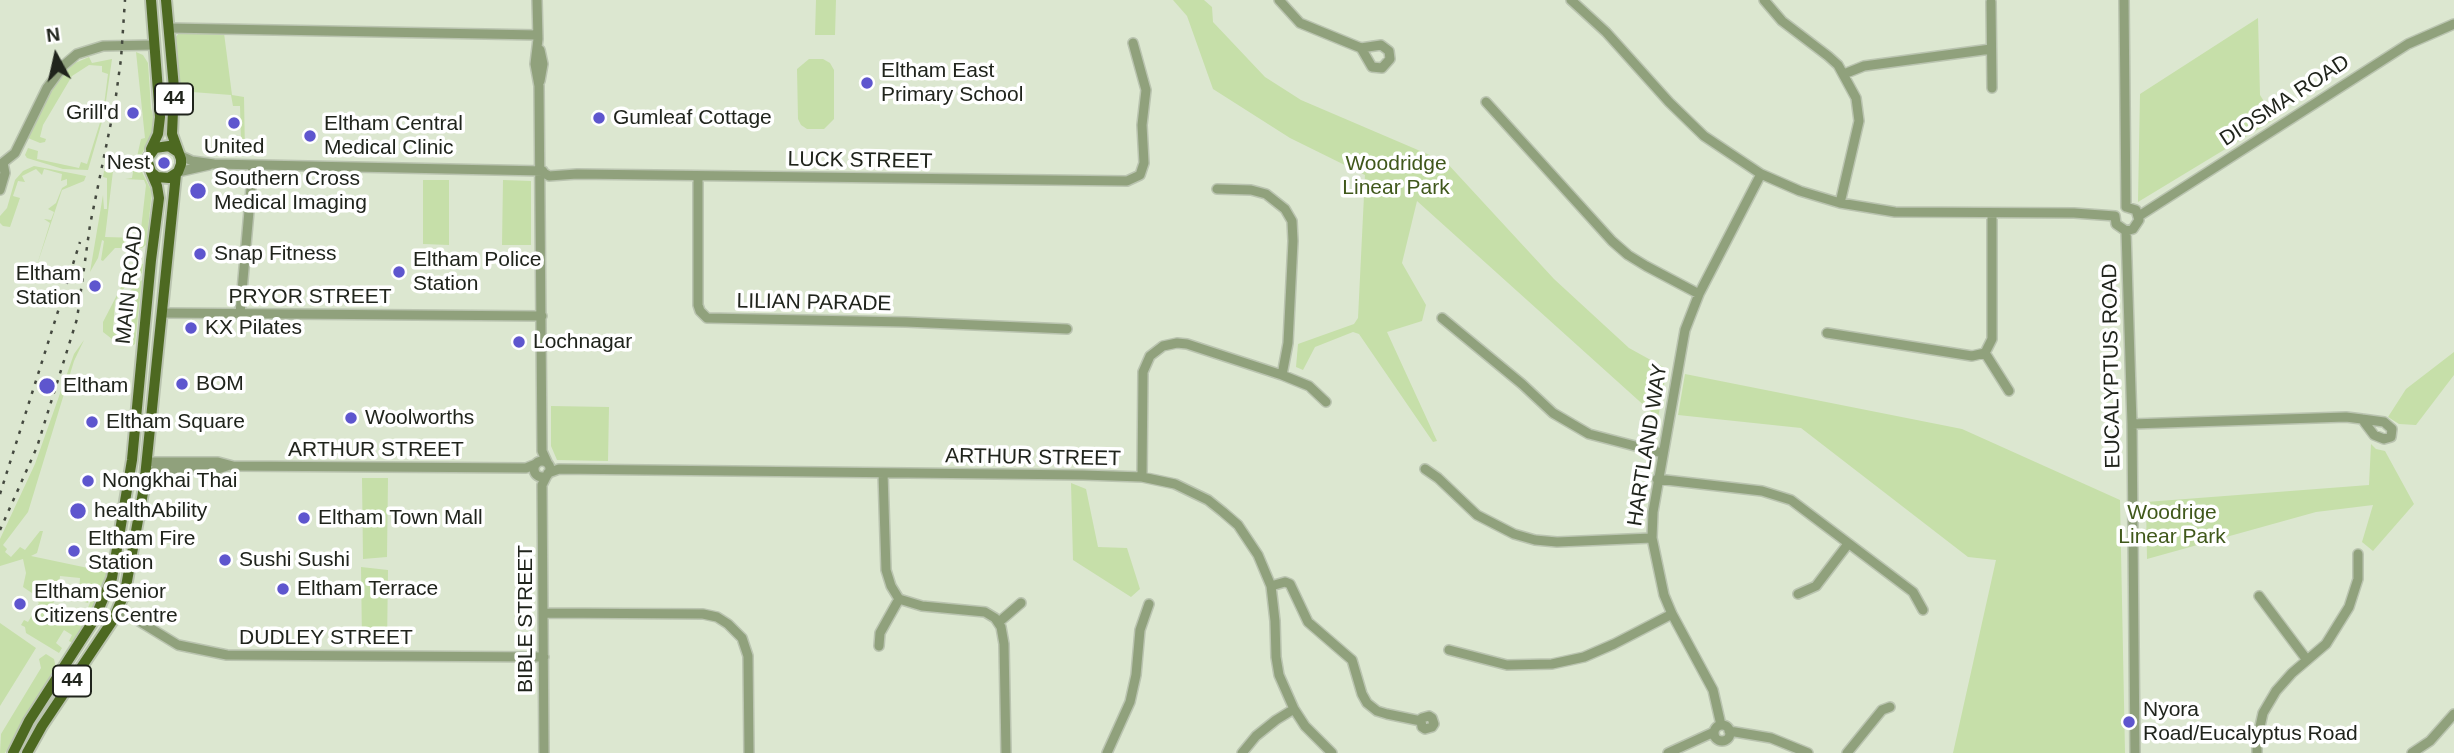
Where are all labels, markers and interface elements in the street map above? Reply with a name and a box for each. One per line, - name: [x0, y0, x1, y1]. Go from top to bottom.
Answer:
- north arrow: [21, 21, 91, 91]
- text: N: [45, 23, 61, 46]
- street label: DIOSMA ROAD: [2216, 50, 2354, 152]
- place label: Eltham East Primary School: [881, 58, 1023, 108]
- marker: Eltham East Primary School: [859, 75, 875, 91]
- road number: 44: [155, 83, 193, 114]
- place label: Grill'd: [66, 100, 119, 126]
- marker: Grill'd: [125, 105, 141, 121]
- place label: Gumleaf Cottage: [613, 105, 772, 131]
- marker: Gumleaf Cottage: [591, 110, 607, 126]
- place label: Eltham Central Medical Clinic: [324, 111, 463, 161]
- marker: United: [226, 115, 242, 131]
- marker: Eltham Central Medical Clinic: [302, 128, 318, 144]
- place label: United: [204, 134, 264, 160]
- street label: LUCK STREET: [787, 147, 933, 175]
- place label: Nest: [107, 150, 150, 176]
- park label: Woodridge Linear Park: [1342, 151, 1450, 201]
- marker: Nest: [156, 155, 172, 171]
- place label: Southern Cross Medical Imaging: [214, 166, 367, 216]
- marker: Southern Cross Medical Imaging: [188, 181, 208, 201]
- street label: MAIN ROAD: [111, 225, 149, 345]
- place label: Snap Fitness: [214, 241, 337, 267]
- marker: Snap Fitness: [192, 246, 208, 262]
- place label: Eltham Police Station: [413, 247, 541, 297]
- place label: Eltham Station: [16, 261, 81, 311]
- street label: EUCALYPTUS ROAD: [2098, 263, 2126, 469]
- marker: Eltham Police Station: [391, 264, 407, 280]
- marker: Eltham Station: [87, 278, 103, 294]
- street label: PRYOR STREET: [229, 284, 391, 310]
- street label: LILIAN PARADE: [736, 289, 892, 317]
- place label: KX Pilates: [205, 315, 302, 341]
- marker: KX Pilates: [183, 320, 199, 336]
- place label: Lochnagar: [533, 329, 632, 355]
- marker: Lochnagar: [511, 334, 527, 350]
- street label: HARTLAND WAY: [1623, 362, 1673, 528]
- place label: BOM: [196, 371, 244, 397]
- place label: Eltham: [63, 373, 128, 399]
- marker: Eltham: [37, 376, 57, 396]
- marker: BOM: [174, 376, 190, 392]
- place label: Woolworths: [365, 405, 474, 431]
- place label: Eltham Square: [106, 409, 245, 435]
- marker: Woolworths: [343, 410, 359, 426]
- marker: Eltham Square: [84, 414, 100, 430]
- street label: ARTHUR STREET: [288, 437, 464, 463]
- street label: ARTHUR STREET: [945, 444, 1121, 472]
- place label: Nongkhai Thai: [102, 468, 237, 494]
- marker: Nongkhai Thai: [80, 473, 96, 489]
- place label: healthAbility: [94, 498, 207, 524]
- park label: Woodrige Linear Park: [2118, 500, 2226, 550]
- marker: healthAbility: [68, 501, 88, 521]
- place label: Eltham Town Mall: [318, 505, 483, 531]
- marker: Eltham Town Mall: [296, 510, 312, 526]
- place label: Eltham Fire Station: [88, 526, 195, 576]
- marker: Eltham Fire Station: [66, 543, 82, 559]
- street label: BIBLE STREET: [513, 545, 539, 693]
- place label: Sushi Sushi: [239, 547, 350, 573]
- marker: Sushi Sushi: [217, 552, 233, 568]
- place label: Eltham Terrace: [297, 576, 438, 602]
- place label: Eltham Senior Citizens Centre: [34, 579, 178, 629]
- marker: Eltham Terrace: [275, 581, 291, 597]
- marker: Eltham Senior Citizens Centre: [12, 596, 28, 612]
- street label: DUDLEY STREET: [239, 625, 413, 651]
- road number: 44: [53, 666, 91, 696]
- place label: Nyora Road/Eucalyptus Road: [2143, 697, 2358, 747]
- marker: Nyora Road/Eucalyptus Road: [2121, 714, 2137, 730]

